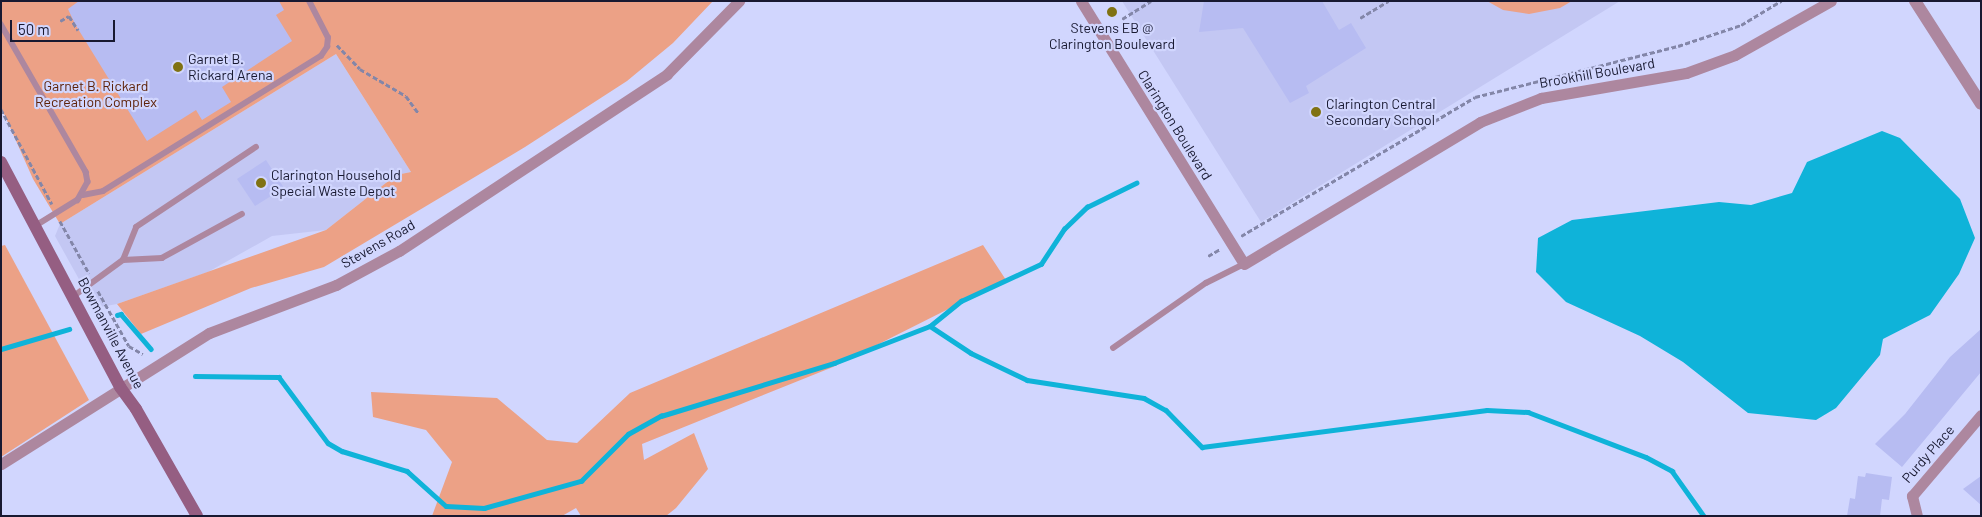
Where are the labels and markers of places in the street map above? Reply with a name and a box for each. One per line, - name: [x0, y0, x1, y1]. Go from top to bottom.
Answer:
- marker: Stevens EB @ Clarington Boulevard: [1106, 6, 1118, 18]
- place label: Stevens EB @ Clarington Boulevard: [1049, 20, 1175, 52]
- place label: Garnet B. Rickard Arena: [188, 51, 273, 84]
- marker: Garnet B. Rickard Arena: [172, 61, 184, 73]
- place label: Clarington Central Secondary School: [1326, 96, 1435, 128]
- marker: Clarington Central Secondary School: [1310, 106, 1322, 118]
- place label: Clarington Household Special Waste Depot: [271, 167, 401, 200]
- marker: Clarington Household Special Waste Depot: [255, 177, 267, 189]

